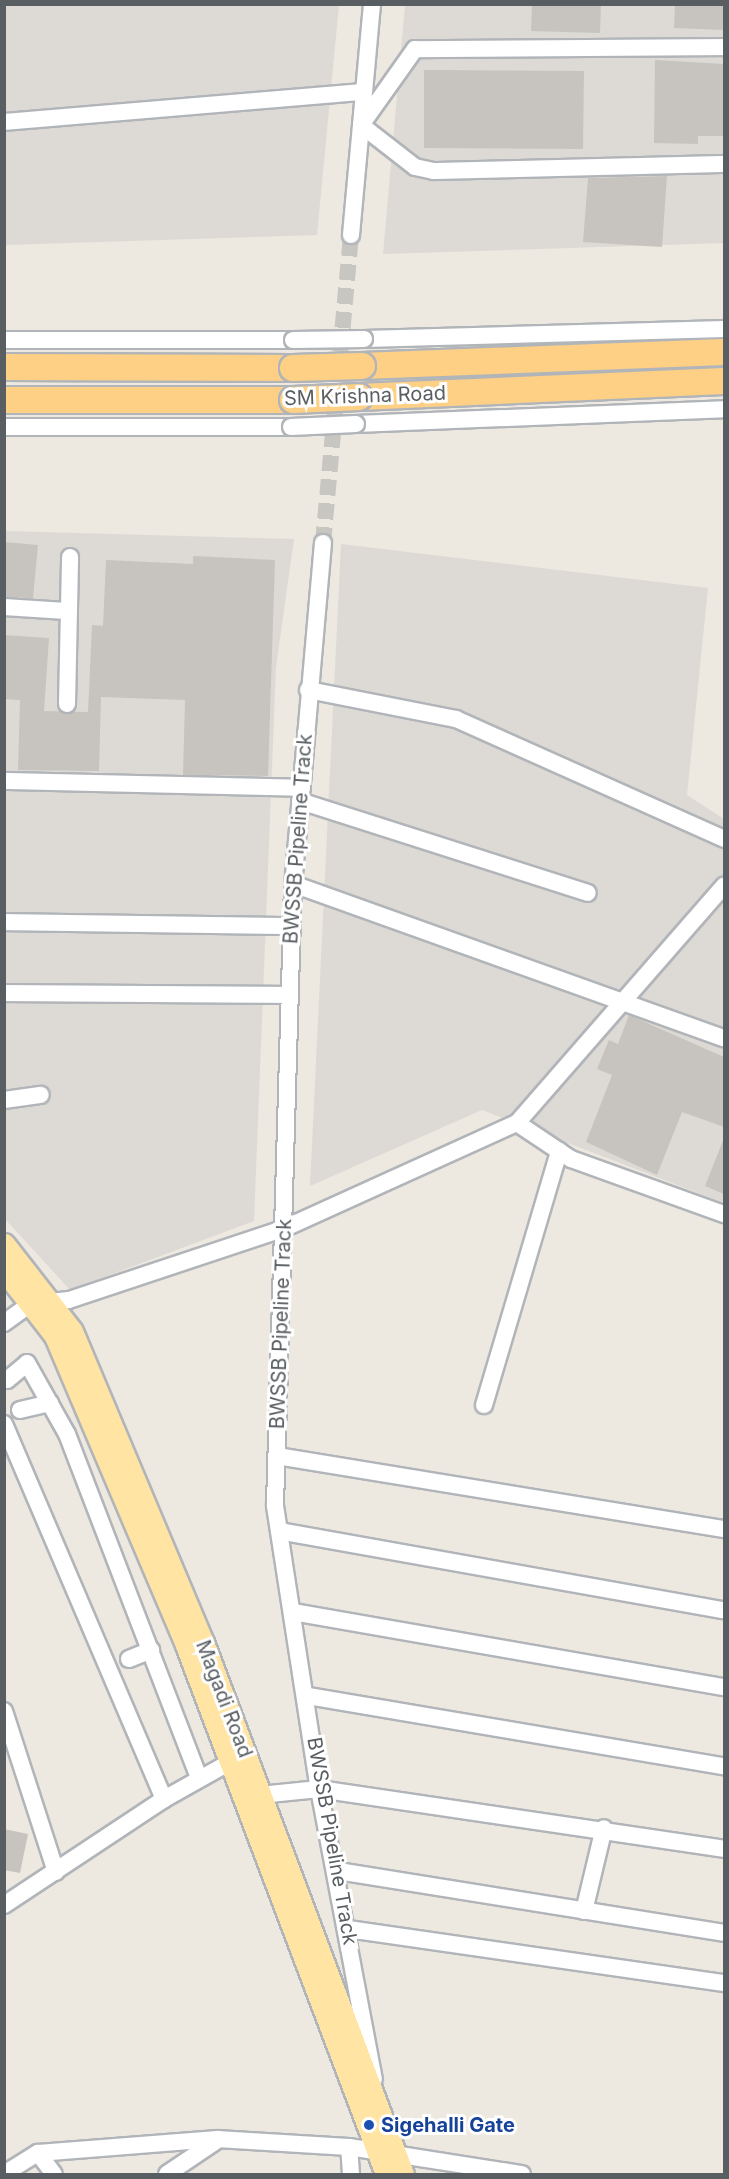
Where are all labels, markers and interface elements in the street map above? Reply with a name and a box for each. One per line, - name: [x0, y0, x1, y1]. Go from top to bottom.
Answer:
- street label: SM Krishna Road: [284, 381, 446, 411]
- street label: BWSSB Pipeline Track: [279, 733, 317, 945]
- street label: BWSSB Pipeline Track: [265, 1218, 297, 1430]
- street label: Magadi Road: [191, 1637, 257, 1761]
- street label: BWSSB Pipeline Track: [302, 1735, 362, 1947]
- place label: Sigehalli Gate: [381, 2113, 515, 2137]
- marker: Sigehalli Gate: [362, 2118, 376, 2132]

